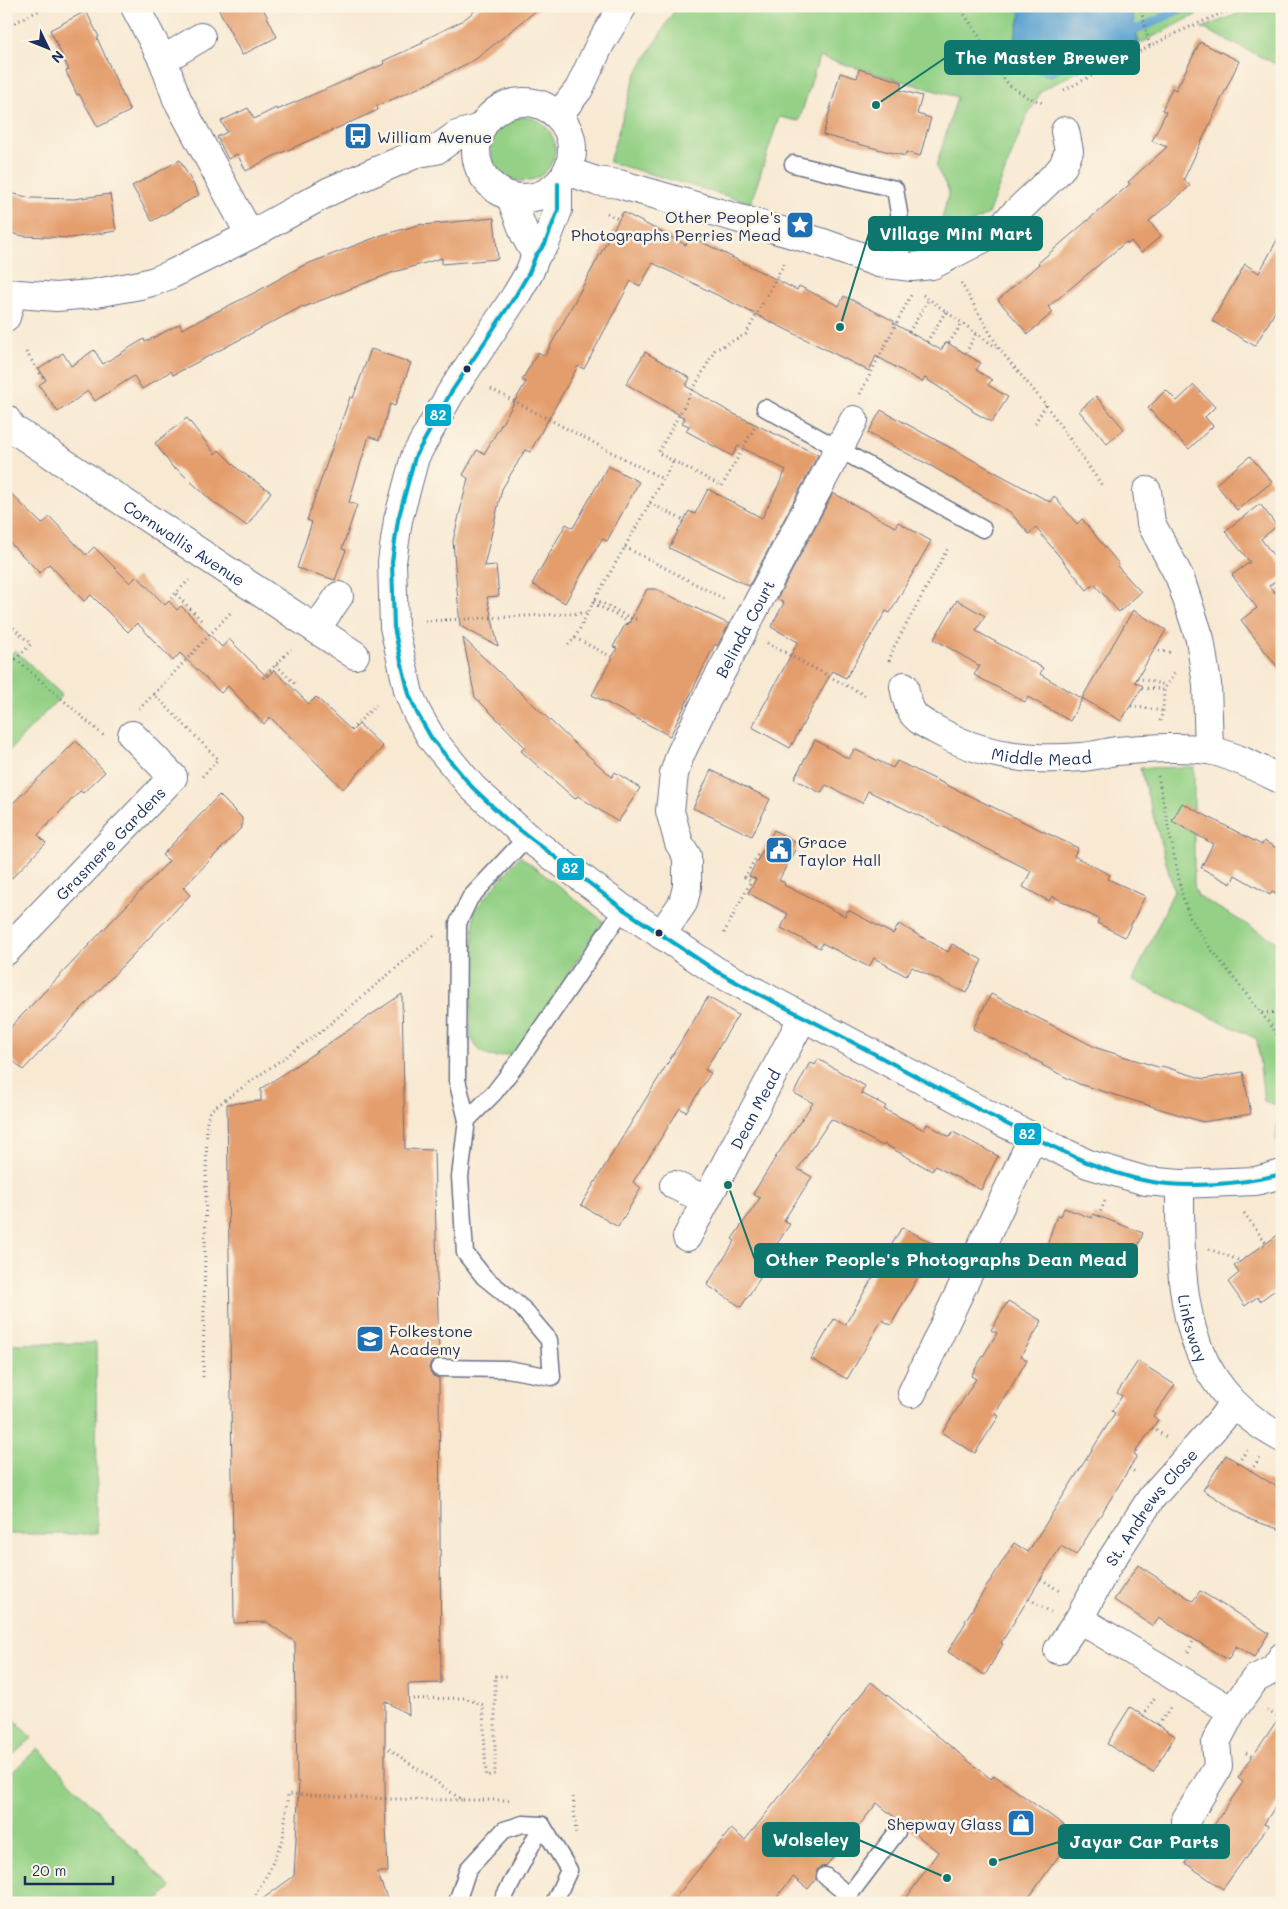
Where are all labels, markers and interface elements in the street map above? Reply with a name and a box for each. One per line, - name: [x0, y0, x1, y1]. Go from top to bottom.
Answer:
- north arrow: [22, 22, 72, 72]
- callout: The Master Brewer: [945, 41, 1139, 74]
- text: The Master Brewer: [955, 45, 1129, 69]
- text: N: [47, 47, 68, 68]
- bus stop icon: William Avenue: [343, 121, 373, 151]
- place label: William Avenue: [377, 126, 492, 147]
- place label: Other People's Photographs Perries Mead: [571, 206, 781, 245]
- place icon: Other People's Photographs Perries Mead: [785, 210, 815, 240]
- callout: Village Mini Mart: [869, 217, 1042, 250]
- text: Village Mini Mart: [879, 221, 1033, 245]
- unlabelled marker: [462, 364, 472, 374]
- line badge: 82: [424, 403, 452, 427]
- text: 82: [430, 405, 446, 424]
- street label: Cornwallis Avenue: [120, 495, 250, 590]
- street label: Belinda Court: [710, 576, 779, 681]
- street label: Middle Mead: [990, 742, 1093, 769]
- street label: Grasmere Gardens: [50, 781, 169, 904]
- place label: Grace Taylor Hall: [798, 831, 881, 870]
- public building icon: Grace Taylor Hall: [764, 835, 794, 865]
- line badge: 82: [556, 857, 585, 881]
- text: 82: [562, 858, 578, 877]
- unlabelled marker: [654, 928, 664, 938]
- street label: Dean Mead: [725, 1065, 784, 1152]
- line badge: 82: [1013, 1122, 1042, 1146]
- text: 82: [1019, 1124, 1035, 1143]
- callout: Other People's Photographs Dean Mead: [755, 1244, 1137, 1277]
- text: Other People's Photographs Dean Mead: [765, 1247, 1127, 1271]
- street label: Linksway: [1174, 1293, 1214, 1365]
- place label: Folkestone Academy: [389, 1320, 473, 1359]
- school or university icon: Folkestone Academy: [355, 1324, 385, 1354]
- street label: St. Andrews Close: [1100, 1444, 1201, 1570]
- shop icon: Shepway Glass: [1006, 1808, 1036, 1838]
- place label: Shepway Glass: [887, 1813, 1002, 1834]
- callout: Wolseley: [763, 1823, 859, 1856]
- callout: Jayar Car Parts: [1059, 1825, 1229, 1858]
- text: Wolseley: [773, 1827, 849, 1851]
- text: Jayar Car Parts: [1069, 1829, 1219, 1853]
- scale bar: [25, 1854, 112, 1886]
- text: 20 m: [32, 1860, 66, 1880]

